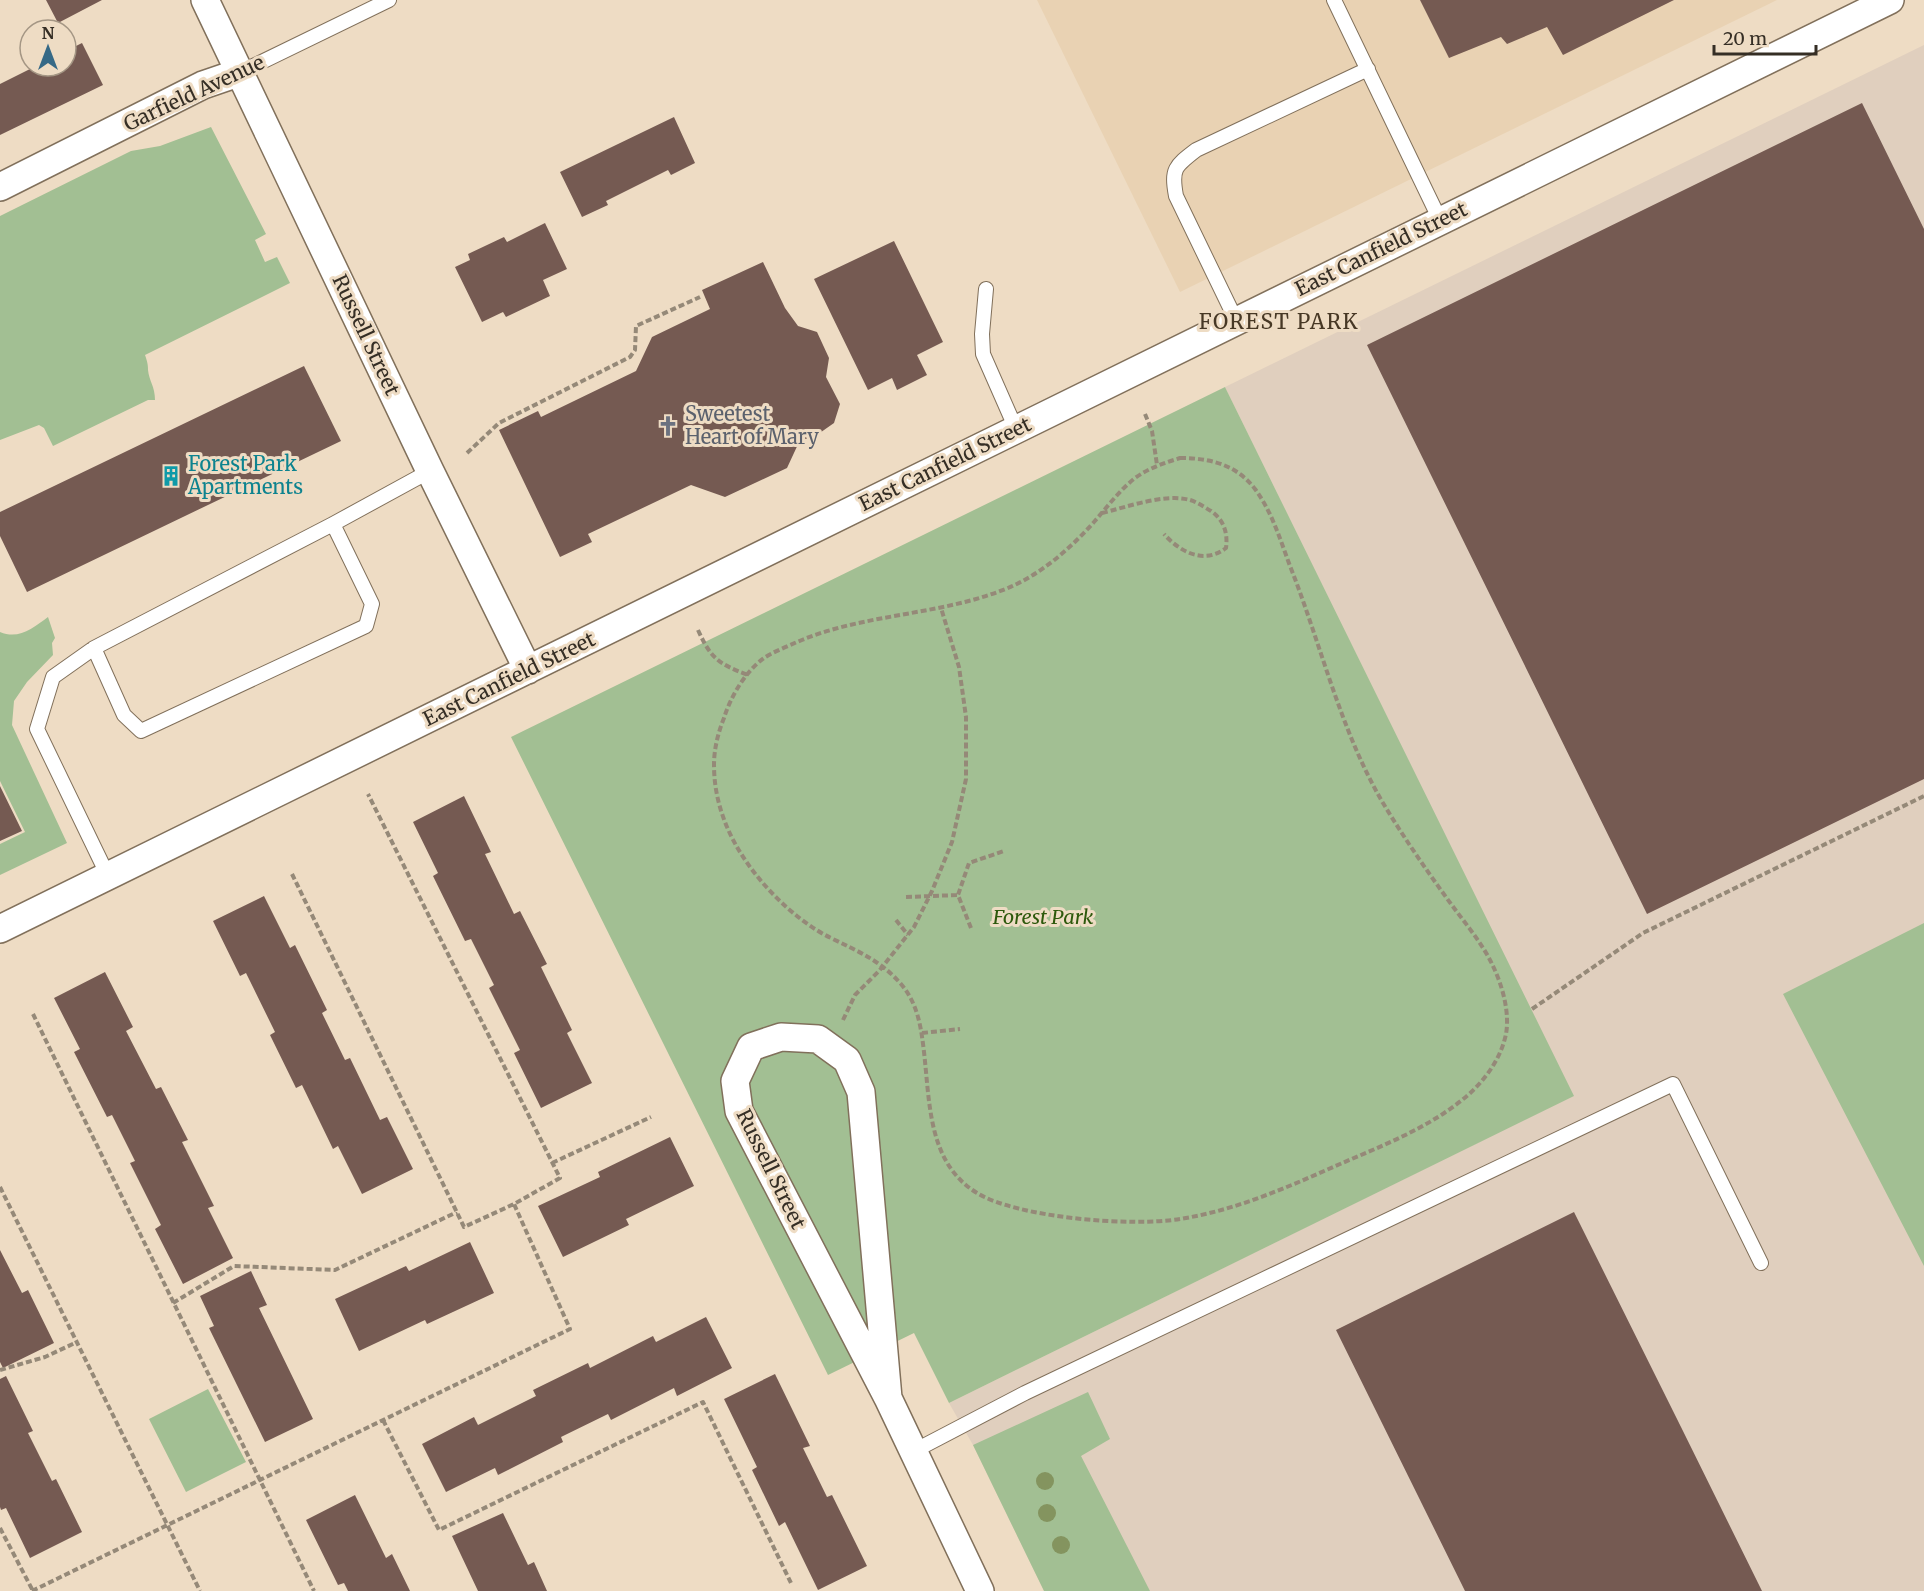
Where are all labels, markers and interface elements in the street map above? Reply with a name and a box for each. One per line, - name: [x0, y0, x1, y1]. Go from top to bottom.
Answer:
- north arrow: [18, 18, 78, 78]
- scale bar: [1714, 18, 1816, 56]
- text: N: [42, 23, 55, 43]
- text: 20 m: [1723, 27, 1767, 50]
- street label: Garfield Avenue: [120, 49, 268, 136]
- street label: East Canfield Street: [1291, 196, 1471, 301]
- street label: Russell Street: [328, 270, 405, 399]
- district label: FOREST PARK: [1199, 308, 1359, 335]
- place label: Sweetest Heart of Mary: [685, 401, 819, 449]
- street label: East Canfield Street: [855, 411, 1035, 516]
- church icon: Sweetest Heart of Mary: [656, 414, 680, 438]
- place label: Forest Park Apartments: [187, 451, 303, 499]
- building icon: Forest Park Apartments: [159, 464, 183, 488]
- street label: East Canfield Street: [419, 626, 599, 731]
- park label: Forest Park: [992, 904, 1093, 929]
- street label: Russell Street: [732, 1105, 811, 1233]

